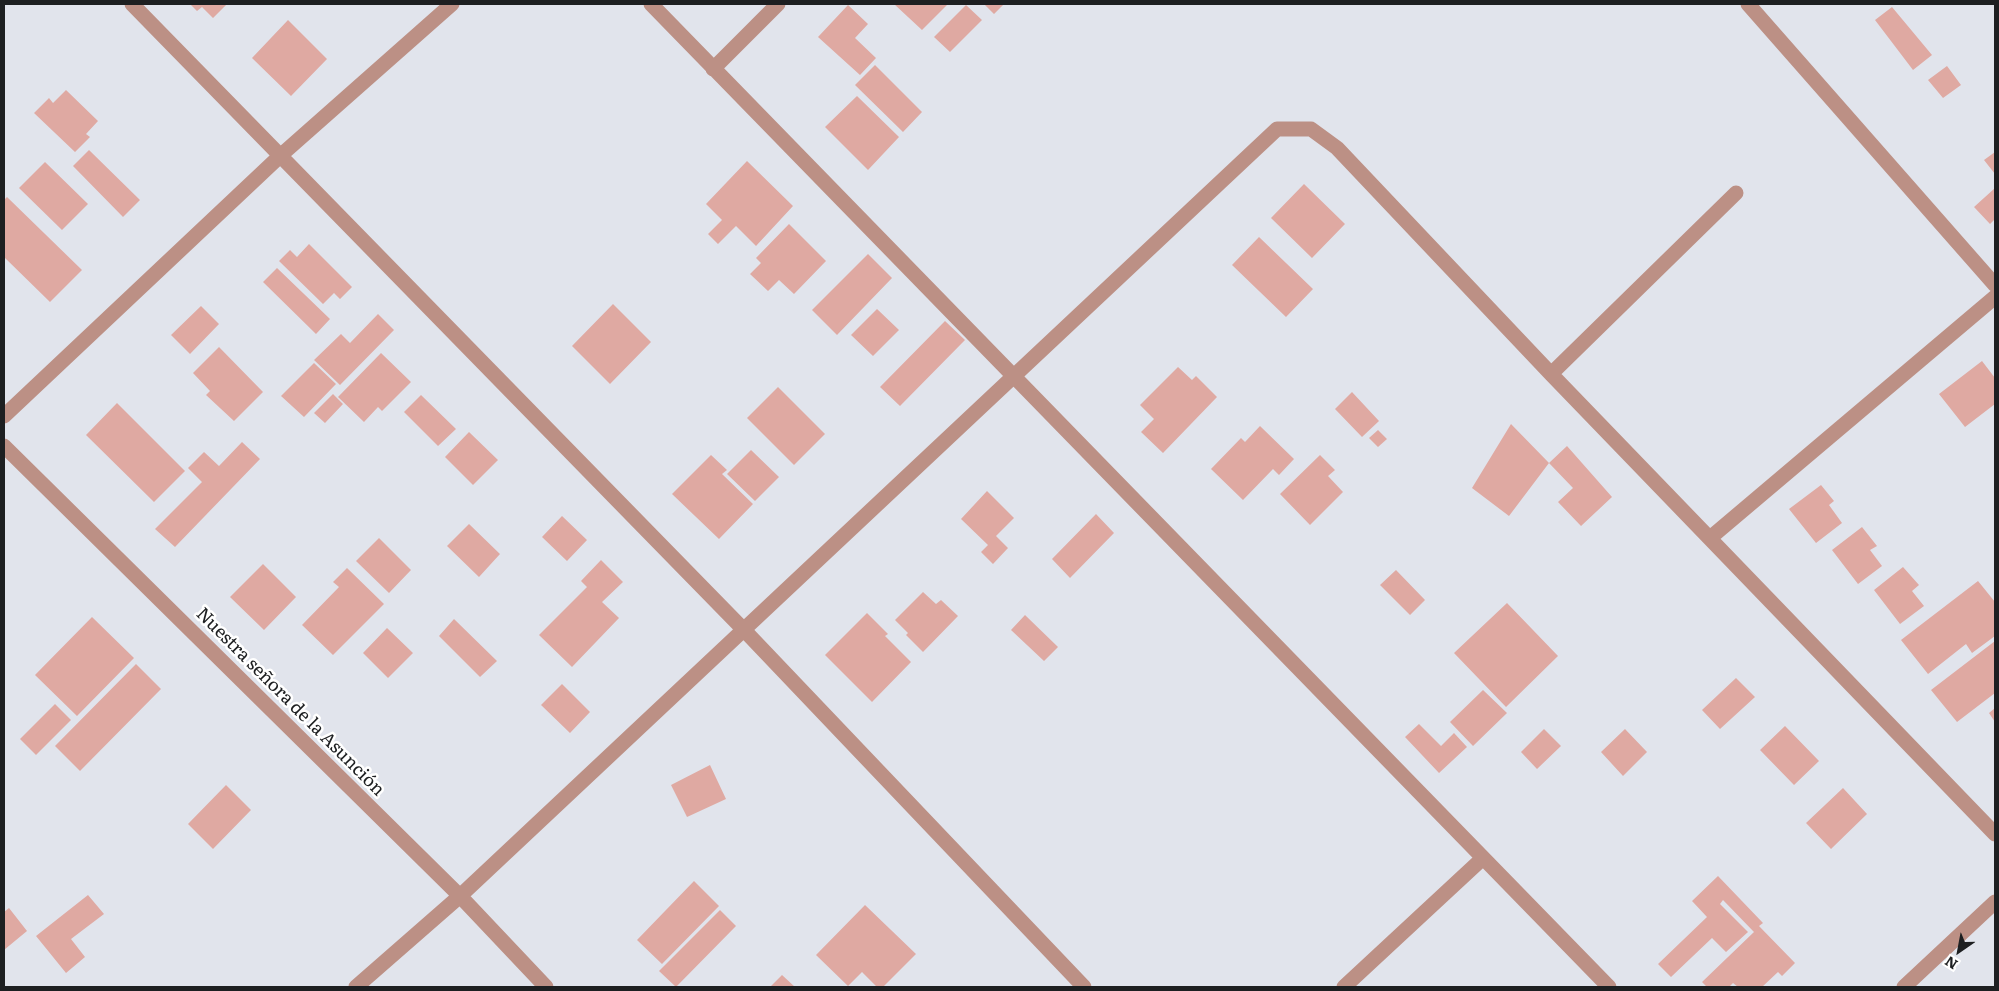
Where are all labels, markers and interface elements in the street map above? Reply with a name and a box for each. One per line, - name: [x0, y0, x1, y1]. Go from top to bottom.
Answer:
- street label: Nuestra señora de la Asunción: [191, 603, 389, 801]
- north arrow: [1934, 926, 1984, 976]
- text: N: [1940, 952, 1961, 975]

